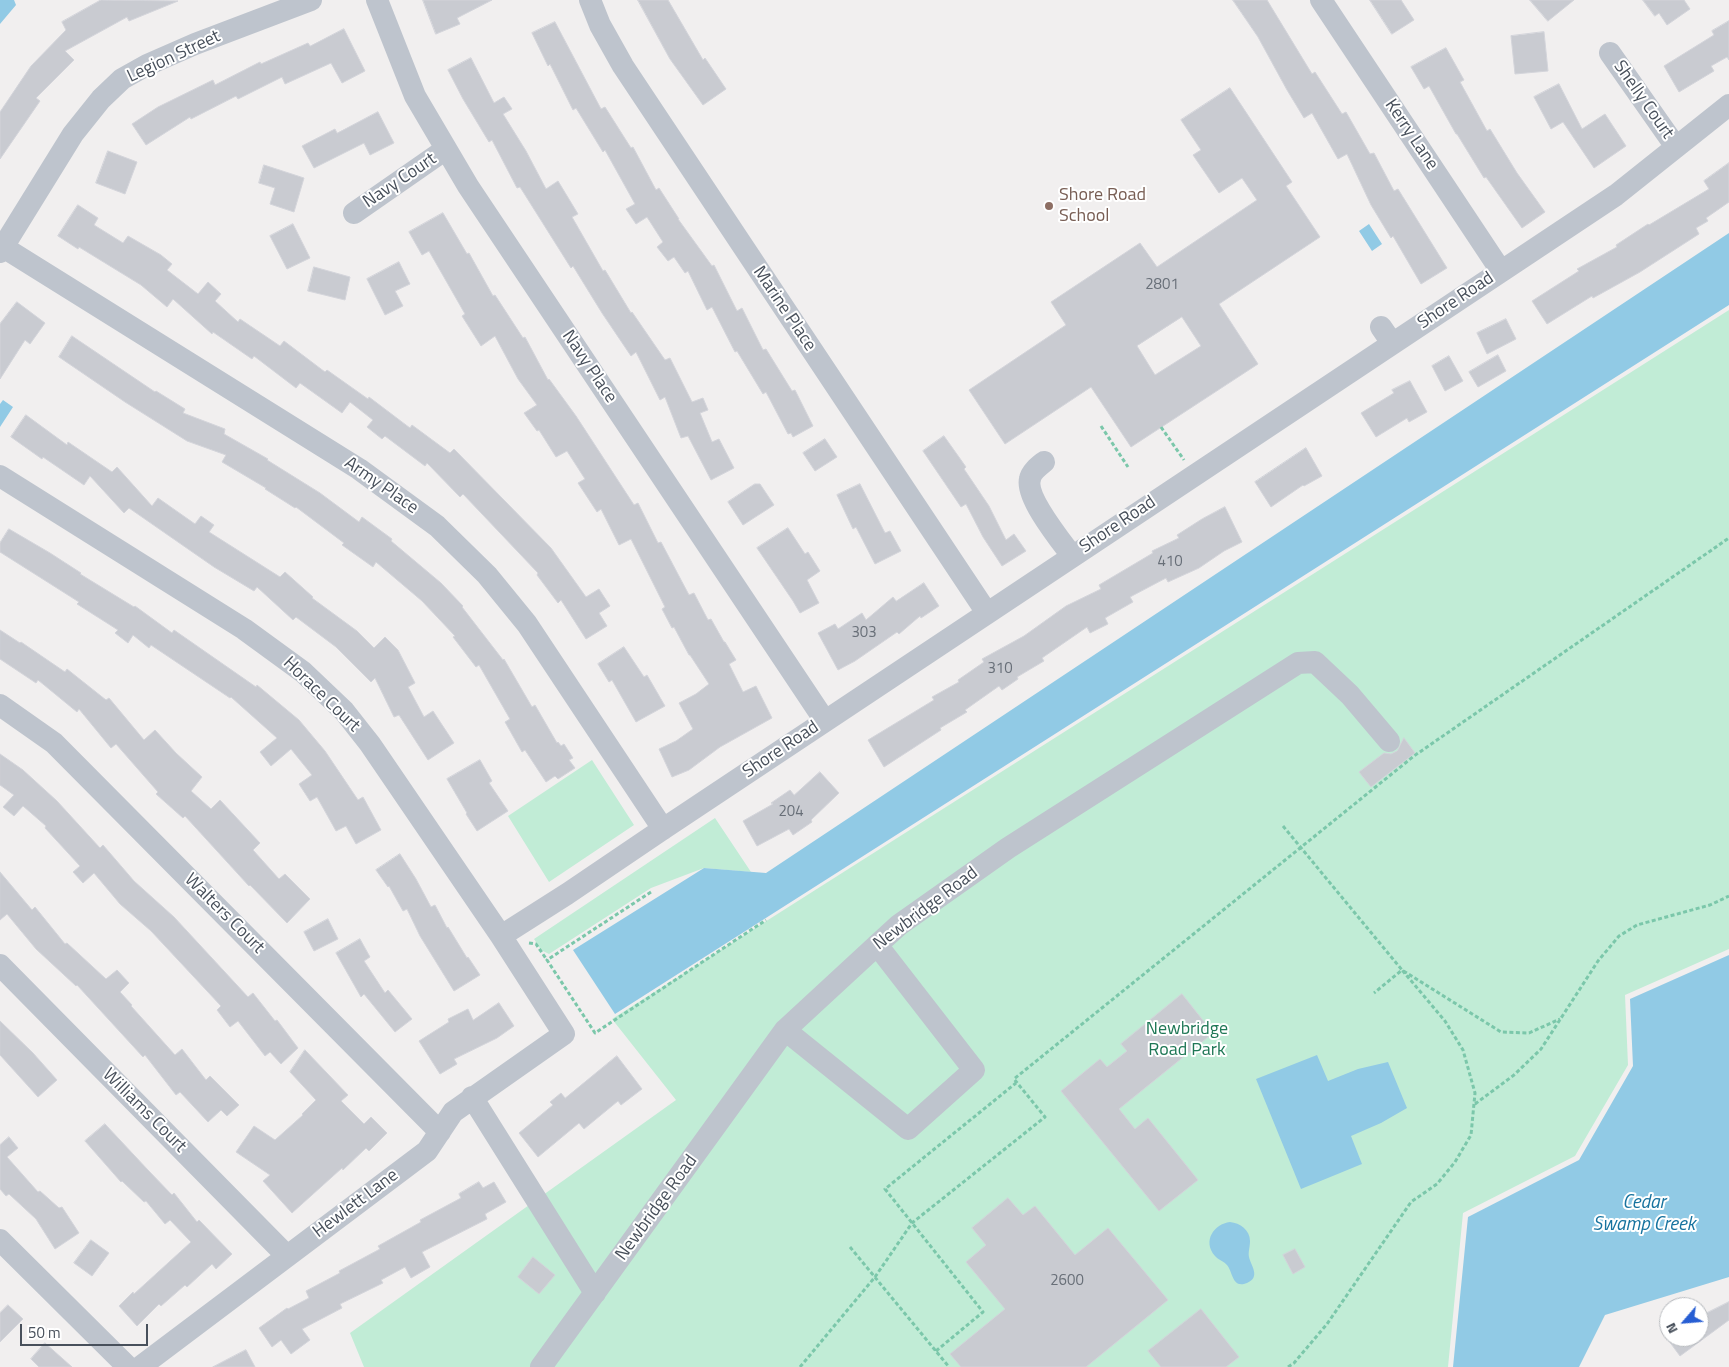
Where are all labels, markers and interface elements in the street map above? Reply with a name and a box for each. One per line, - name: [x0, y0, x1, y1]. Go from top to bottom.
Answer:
- street label: Legion Street: [124, 26, 224, 88]
- street label: Shelly Court: [1608, 57, 1678, 143]
- street label: Kerry Lane: [1380, 96, 1442, 174]
- street label: Navy Court: [359, 149, 441, 213]
- place label: Shore Road School: [1059, 185, 1146, 228]
- marker: Shore Road School: [1043, 200, 1055, 212]
- street label: Marine Place: [748, 262, 820, 356]
- street label: Shore Road: [1414, 268, 1498, 334]
- house number: 2801: [1145, 276, 1179, 294]
- street label: Navy Place: [557, 327, 621, 407]
- street label: Army Place: [340, 453, 422, 519]
- street label: Shore Road: [1076, 492, 1160, 558]
- house number: 410: [1157, 553, 1183, 571]
- house number: 303: [851, 624, 877, 642]
- street label: Horace Court: [278, 653, 364, 737]
- house number: 310: [987, 660, 1013, 678]
- street label: Shore Road: [739, 717, 823, 783]
- house number: 204: [778, 803, 804, 821]
- street label: Newbridge Road: [869, 863, 983, 955]
- street label: Walters Court: [180, 870, 268, 958]
- park label: Newbridge Road Park: [1146, 1019, 1228, 1062]
- street label: Williams Court: [98, 1065, 190, 1157]
- street label: Newbridge Road: [611, 1151, 703, 1265]
- street label: Hewlett Lane: [309, 1165, 403, 1243]
- water label: Cedar Swamp Creek: [1593, 1192, 1695, 1236]
- house number: 2600: [1050, 1272, 1084, 1290]
- north arrow: [1659, 1297, 1709, 1347]
- scale bar: [22, 1314, 150, 1346]
- text: N: [1660, 1320, 1683, 1338]
- text: 50 m: [28, 1321, 61, 1344]

